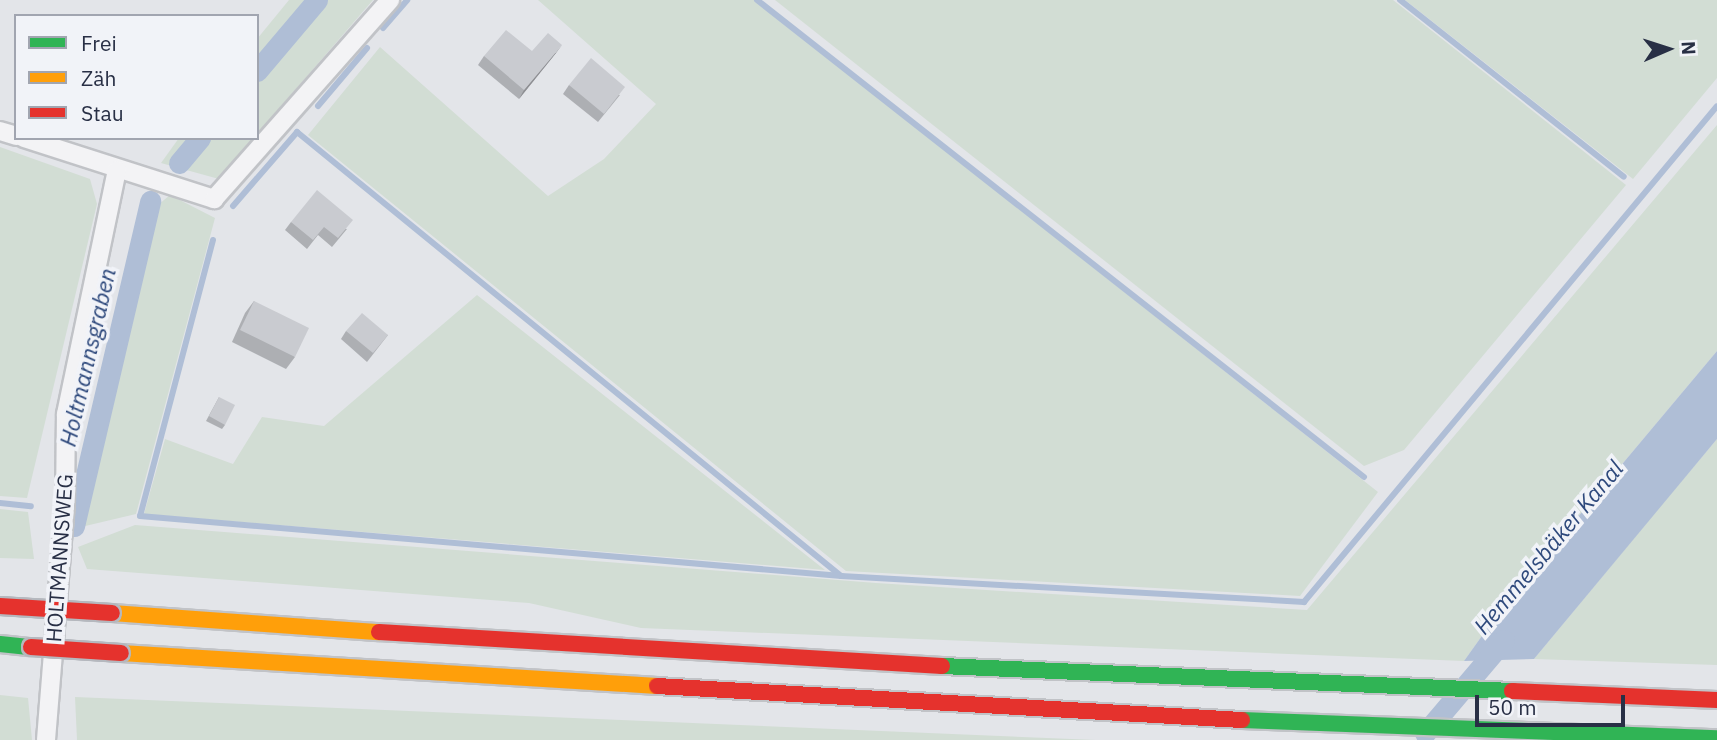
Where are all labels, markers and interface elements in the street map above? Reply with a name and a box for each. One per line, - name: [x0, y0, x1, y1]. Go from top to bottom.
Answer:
- legend: [14, 14, 259, 140]
- north arrow: [1633, 14, 1703, 84]
- text: Frei: [81, 29, 117, 57]
- text: N: [1677, 40, 1701, 55]
- text: Zäh: [81, 64, 116, 92]
- text: Stau: [81, 99, 124, 127]
- water label: Holtmannsgraben: [53, 265, 121, 449]
- water label: Hemmelsbäker Kanal: [1467, 455, 1629, 639]
- street label: HOLTMANNSWEG: [41, 473, 77, 643]
- scale bar: [1479, 680, 1630, 724]
- text: 50 m: [1488, 693, 1537, 721]

